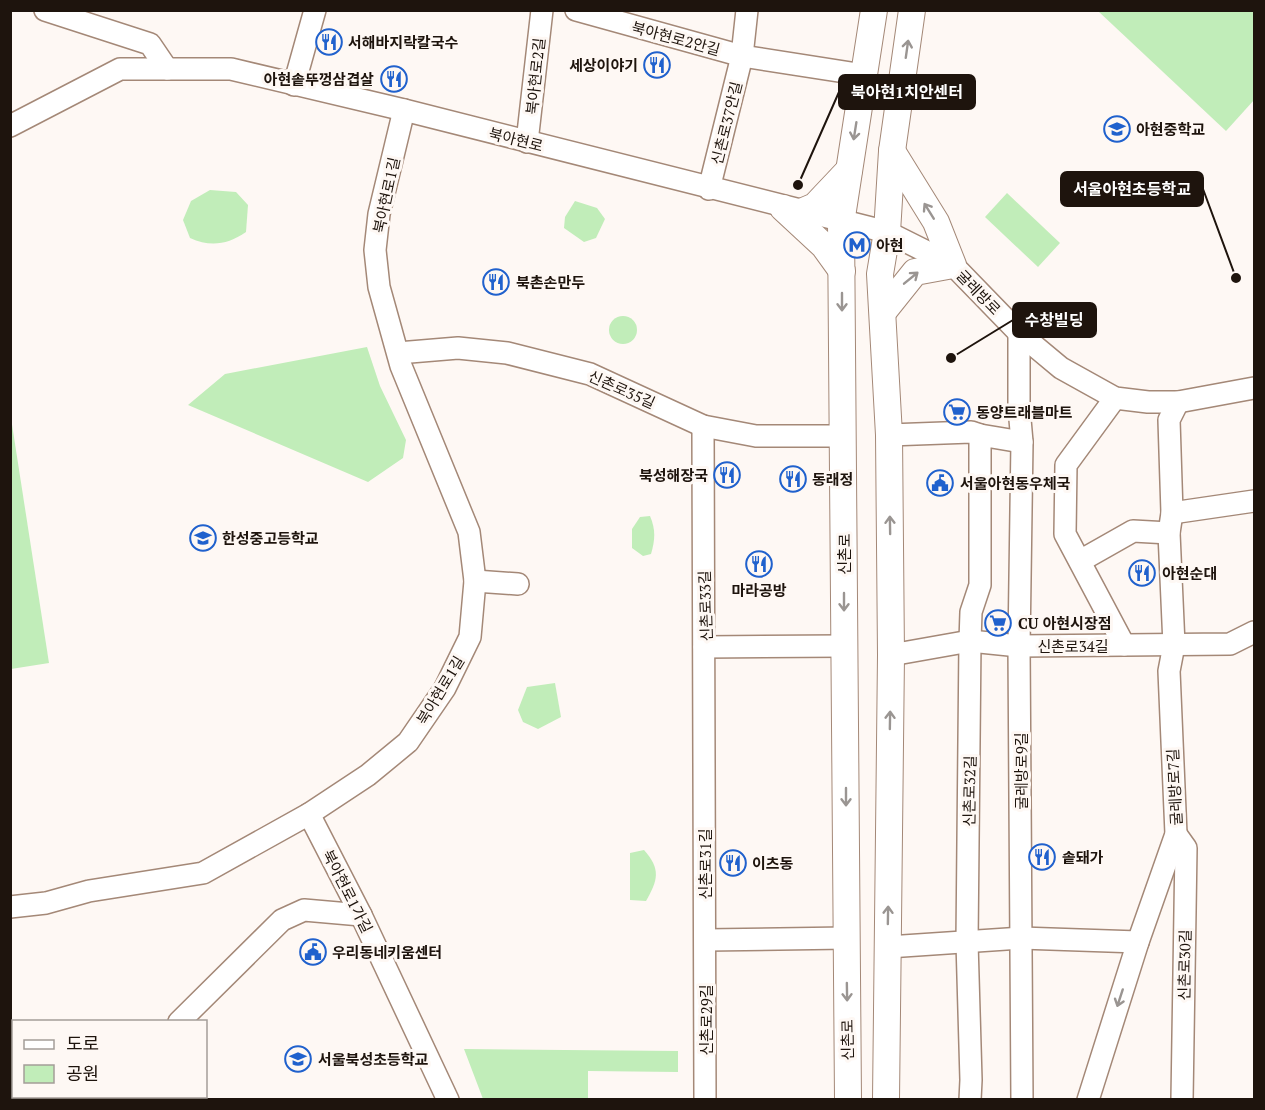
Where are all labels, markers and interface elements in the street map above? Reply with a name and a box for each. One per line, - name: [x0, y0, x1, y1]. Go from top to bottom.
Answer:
- street label: 북아현로2안길: [630, 17, 722, 59]
- restaurant icon: 서해바지락칼국수: [314, 27, 344, 57]
- place label: 서해바지락칼국수: [348, 32, 459, 52]
- street label: 북아현로2길: [521, 37, 549, 115]
- one-way arrow: [901, 39, 912, 59]
- restaurant icon: 세상이야기: [642, 50, 672, 80]
- place label: 세상이야기: [569, 55, 638, 75]
- restaurant icon: 아현솥뚜껑삼겹살: [379, 64, 409, 94]
- place label: 아현솥뚜껑삼겹살: [264, 69, 374, 89]
- callout: 북아현1치안센터: [839, 75, 975, 109]
- street label: 신촌로37안길: [706, 79, 746, 167]
- text: 북아현1치안센터: [851, 81, 963, 103]
- school or university icon: 아현중학교: [1102, 114, 1132, 144]
- place label: 아현중학교: [1136, 119, 1205, 139]
- one-way arrow: [850, 120, 861, 140]
- street label: 북아현로: [487, 123, 545, 155]
- street label: 북아현로1길: [368, 155, 404, 235]
- callout: 서울아현초등학교: [1061, 172, 1203, 206]
- text: 서울아현초등학교: [1073, 178, 1191, 200]
- one-way arrow: [923, 203, 935, 220]
- metro station icon: 아현: [842, 230, 872, 260]
- place label: 아현: [876, 235, 904, 255]
- street label: 굴레방로: [953, 265, 1005, 319]
- restaurant icon: 북촌손만두: [481, 267, 511, 297]
- one-way arrow: [903, 271, 919, 284]
- place label: 북촌손만두: [516, 272, 585, 292]
- one-way arrow: [836, 292, 848, 312]
- callout: 수창빌딩: [1013, 303, 1096, 337]
- text: 수창빌딩: [1025, 309, 1083, 331]
- street label: 신촌로35길: [585, 365, 659, 413]
- supermarket icon: 동양트래블마트: [942, 397, 972, 427]
- place label: 동양트래블마트: [976, 402, 1073, 422]
- restaurant icon: 북성해장국: [712, 460, 742, 490]
- restaurant icon: 동래정: [778, 464, 808, 494]
- place label: 북성해장국: [639, 465, 708, 485]
- public building icon: 서울아현동우체국: [925, 468, 955, 498]
- place label: 동래정: [812, 469, 853, 489]
- place label: 서울아현동우체국: [960, 473, 1071, 493]
- one-way arrow: [884, 516, 896, 536]
- school or university icon: 한성중고등학교: [188, 523, 218, 553]
- place label: 한성중고등학교: [222, 528, 319, 548]
- street label: 신촌로: [834, 533, 854, 575]
- restaurant icon: 마라공방: [744, 549, 774, 579]
- restaurant icon: 아현순대: [1127, 558, 1157, 588]
- place label: 아현순대: [1162, 563, 1217, 583]
- street label: 신촌로33길: [694, 570, 716, 642]
- place label: 마라공방: [731, 580, 787, 600]
- one-way arrow: [838, 592, 850, 612]
- supermarket icon: CU 아현시장점: [983, 608, 1013, 638]
- place label: CU 아현시장점: [1018, 613, 1112, 633]
- street label: 신촌로34길: [1037, 636, 1109, 656]
- street label: 북아현로1길: [412, 652, 468, 728]
- one-way arrow: [884, 711, 896, 731]
- street label: 굴레방로9길: [1011, 733, 1031, 810]
- street label: 굴레방로7길: [1162, 748, 1186, 826]
- street label: 신촌로32길: [958, 755, 980, 827]
- one-way arrow: [840, 787, 852, 807]
- street label: 신촌로31길: [695, 828, 715, 900]
- restaurant icon: 솥돼가: [1027, 842, 1057, 872]
- street label: 북아현로1가길: [318, 846, 378, 936]
- place label: 솥돼가: [1062, 847, 1104, 867]
- restaurant icon: 이츠동: [718, 848, 748, 878]
- place label: 이츠동: [752, 853, 794, 873]
- one-way arrow: [883, 906, 894, 926]
- street label: 신촌로30길: [1173, 929, 1195, 1001]
- public building icon: 우리동네키움센터: [298, 937, 328, 967]
- place label: 우리동네키움센터: [332, 942, 442, 962]
- one-way arrow: [841, 982, 853, 1002]
- street label: 신촌로29길: [696, 984, 716, 1056]
- one-way arrow: [1114, 988, 1125, 1007]
- street label: 신촌로: [837, 1019, 857, 1061]
- legend: [12, 1020, 207, 1098]
- text: 도로: [66, 1031, 99, 1055]
- school or university icon: 서울북성초등학교: [283, 1044, 313, 1074]
- place label: 서울북성초등학교: [318, 1049, 429, 1069]
- text: 공원: [66, 1061, 99, 1085]

